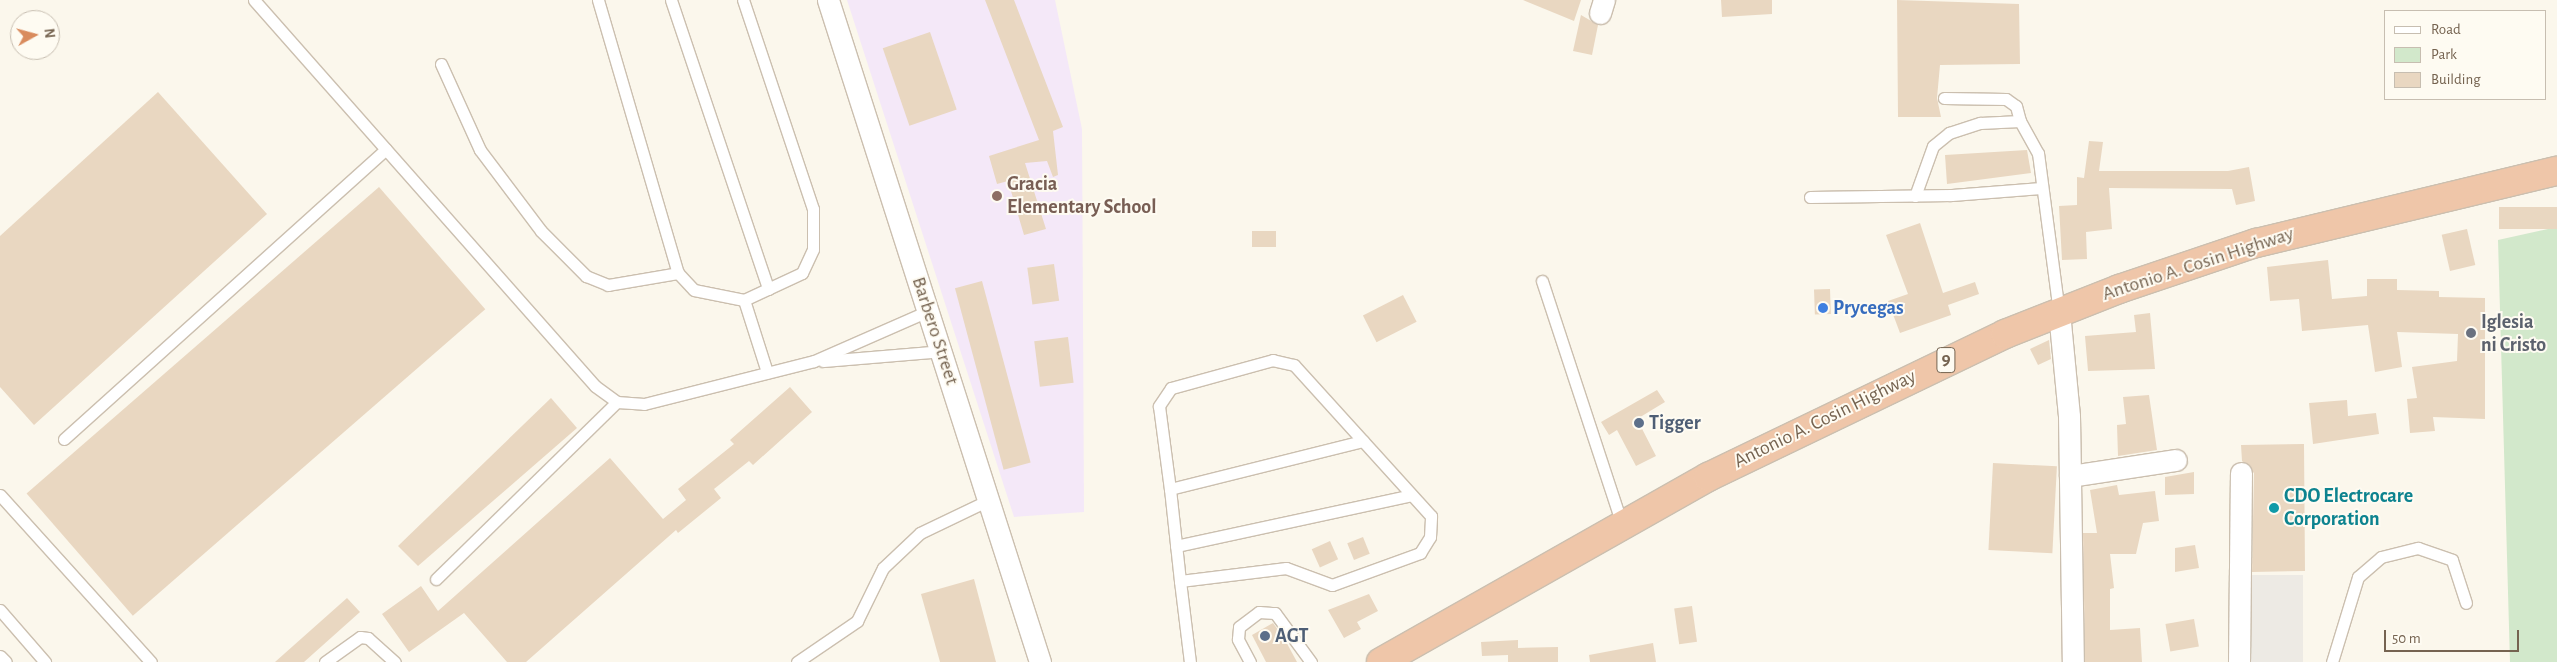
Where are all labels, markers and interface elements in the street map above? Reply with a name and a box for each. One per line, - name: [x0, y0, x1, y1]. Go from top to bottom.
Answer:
- north arrow: [10, 10, 60, 60]
- legend: [2384, 10, 2547, 100]
- text: Road: [2431, 22, 2461, 37]
- text: N: [41, 28, 56, 39]
- text: Park: [2431, 47, 2457, 62]
- text: Building: [2431, 72, 2481, 87]
- place label: Gracia Elementary School: [1007, 173, 1156, 220]
- marker: Gracia Elementary School: [991, 190, 1003, 202]
- street label: Antonio A. Cosin Highway: [2099, 222, 2297, 306]
- street label: Barbero Street: [906, 274, 964, 388]
- place label: Prycegas: [1833, 296, 1904, 320]
- marker: Prycegas: [1817, 302, 1829, 314]
- place label: Iglesia ni Cristo: [2481, 310, 2546, 357]
- marker: Iglesia ni Cristo: [2465, 327, 2477, 339]
- road number: 9: [1936, 344, 1956, 376]
- street label: Antonio A. Cosin Highway: [1730, 364, 1920, 474]
- place label: Tigger: [1649, 411, 1701, 435]
- marker: Tigger: [1633, 417, 1645, 429]
- place label: CDO Electrocare Corporation: [2284, 484, 2413, 531]
- marker: CDO Electrocare Corporation: [2268, 502, 2280, 514]
- scale bar: [2387, 620, 2522, 652]
- place label: AGT: [1275, 624, 1309, 648]
- marker: AGT: [1259, 630, 1271, 642]
- text: 50 m: [2392, 631, 2421, 646]

